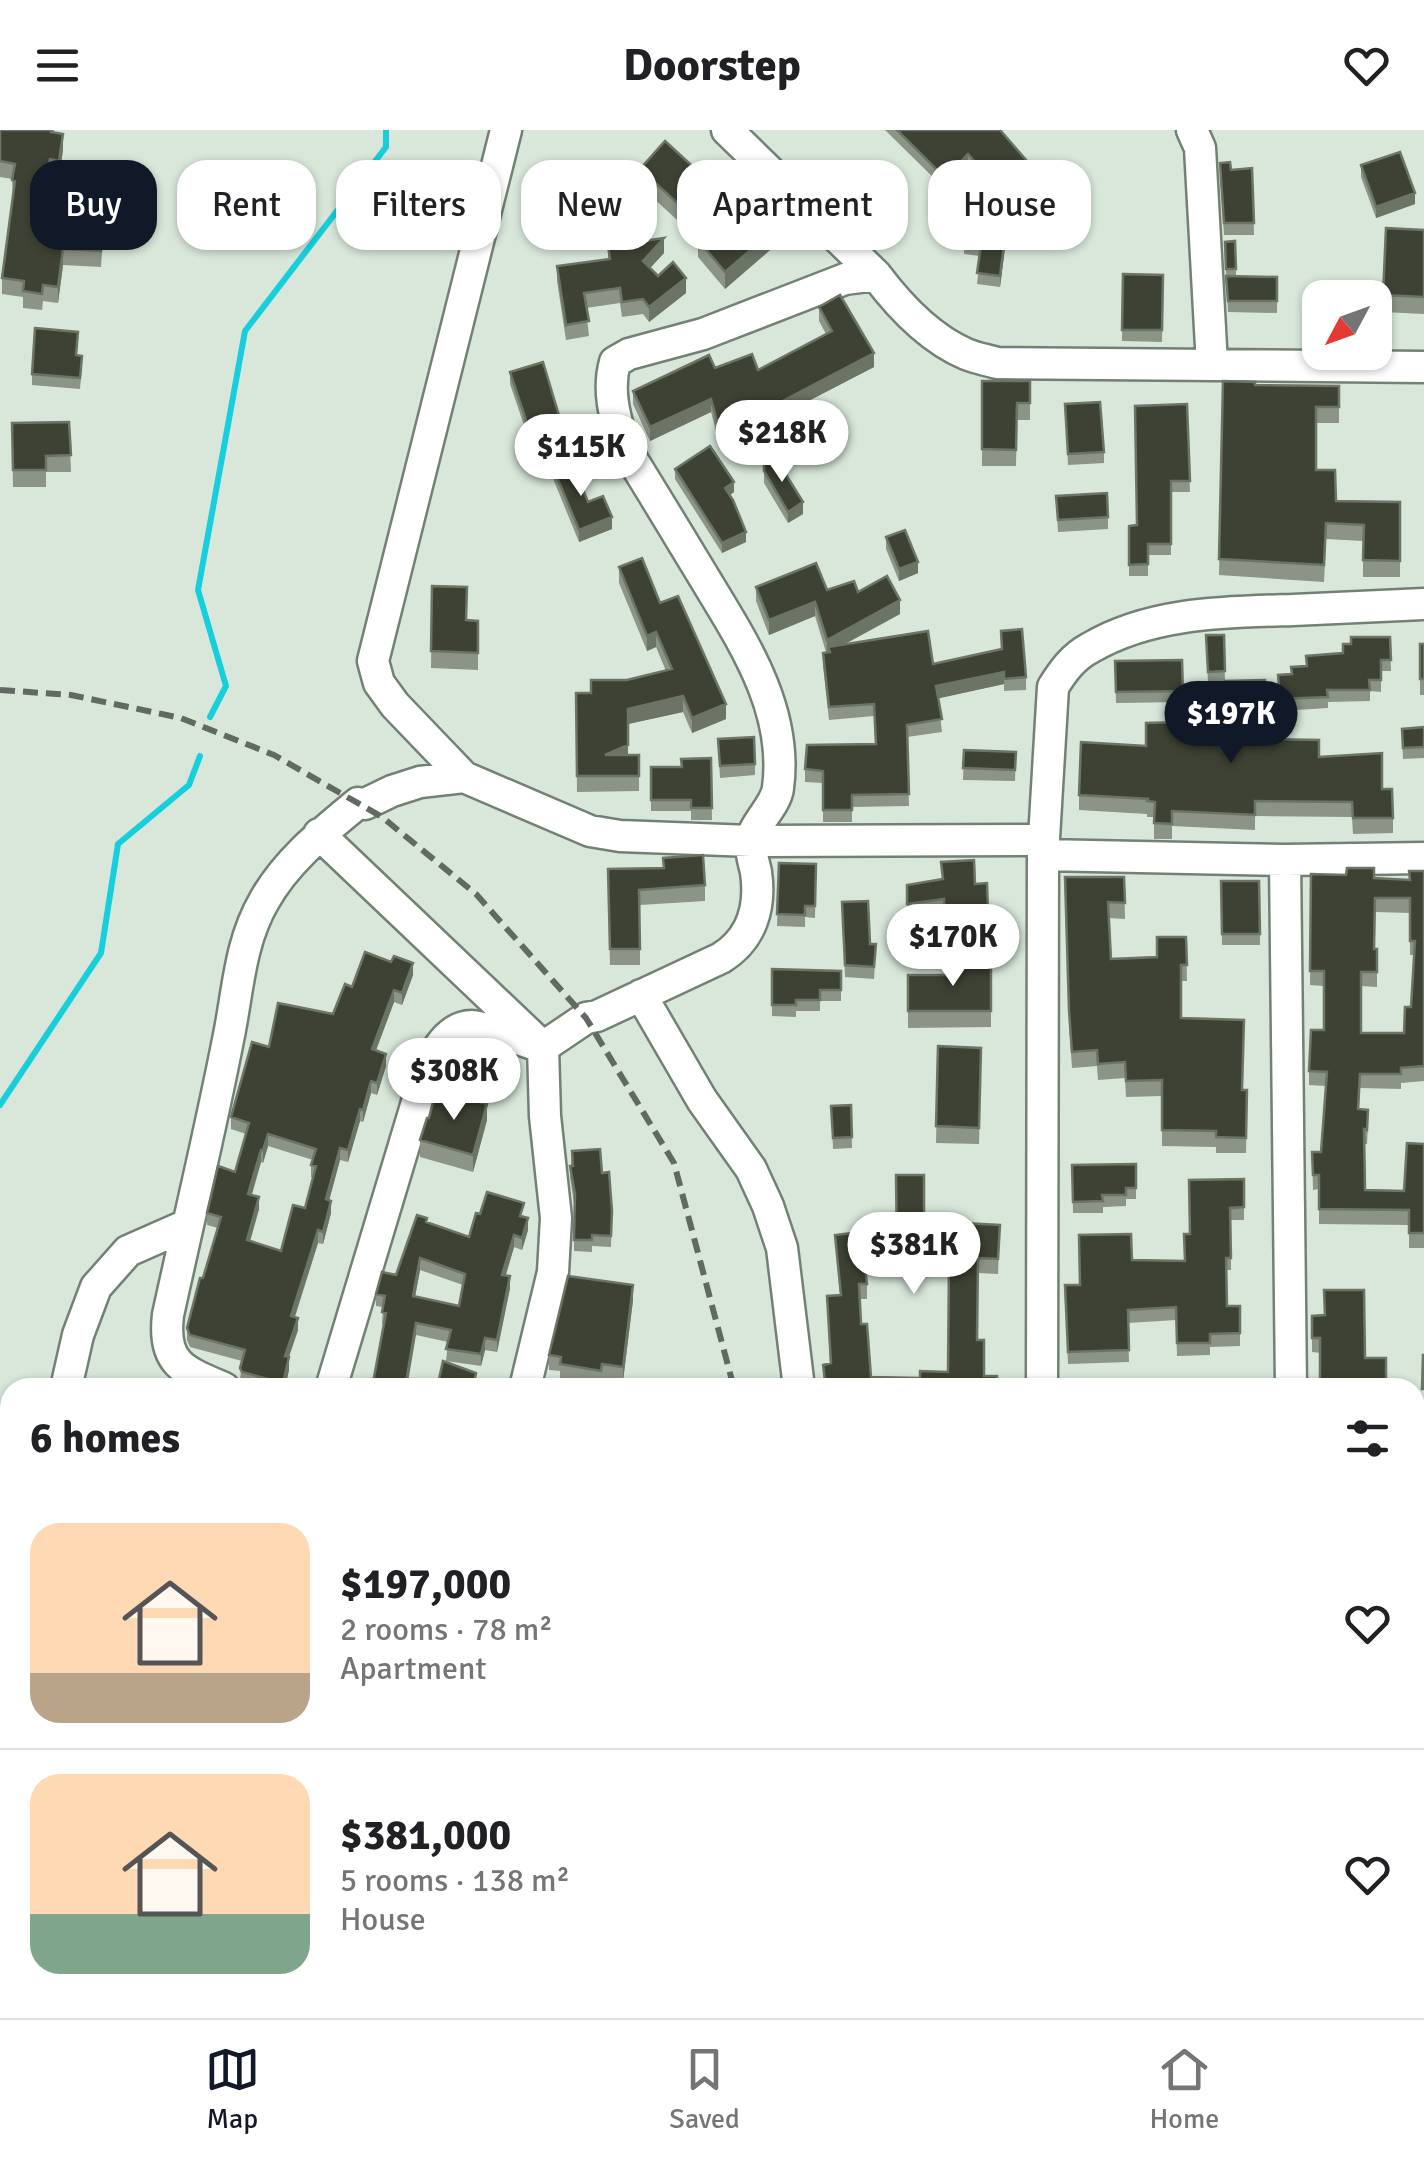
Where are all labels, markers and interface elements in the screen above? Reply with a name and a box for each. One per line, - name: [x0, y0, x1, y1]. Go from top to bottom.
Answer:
- icon: menu: [30, 38, 85, 93]
- text: Doorstep: [623, 38, 801, 93]
- icon: heart: [1339, 38, 1394, 93]
- chip: Buy: [30, 160, 157, 250]
- chip: Rent: [177, 160, 316, 250]
- chip: Filters: [336, 160, 501, 250]
- chip: New: [521, 160, 657, 250]
- chip: Apartment: [677, 160, 908, 250]
- chip: House: [928, 160, 1091, 250]
- north arrow: [1302, 280, 1392, 370]
- map controls: [1302, 280, 1392, 370]
- pin: $218K: [712, 400, 852, 485]
- text: $218K: [738, 413, 826, 452]
- pin: $115K: [511, 414, 651, 499]
- text: $115K: [537, 427, 625, 466]
- pin: $197K: [1161, 681, 1301, 766]
- text: $197K: [1187, 694, 1275, 733]
- pin: $170K: [883, 904, 1023, 989]
- text: $170K: [909, 917, 997, 956]
- pin: $308K: [384, 1038, 524, 1123]
- text: $308K: [410, 1051, 498, 1090]
- pin: $381K: [844, 1212, 984, 1297]
- text: $381K: [870, 1225, 958, 1264]
- icon: filters: [1340, 1411, 1395, 1466]
- text: 6 homes: [30, 1413, 180, 1464]
- text: $197,000: [340, 1559, 511, 1610]
- icon: home: [110, 1563, 230, 1683]
- icon: heart: [1340, 1596, 1395, 1651]
- text: 2 rooms · 78 m²: [340, 1610, 553, 1649]
- text: Apartment: [340, 1649, 487, 1688]
- text: $381,000: [340, 1810, 511, 1861]
- icon: home: [110, 1814, 230, 1934]
- icon: heart: [1340, 1847, 1395, 1902]
- text: 5 rooms · 138 m²: [340, 1861, 570, 1900]
- text: House: [340, 1900, 426, 1939]
- tab: Map: [205, 2042, 260, 2136]
- tab: Saved: [669, 2042, 740, 2136]
- tab: Home: [1149, 2042, 1219, 2136]

